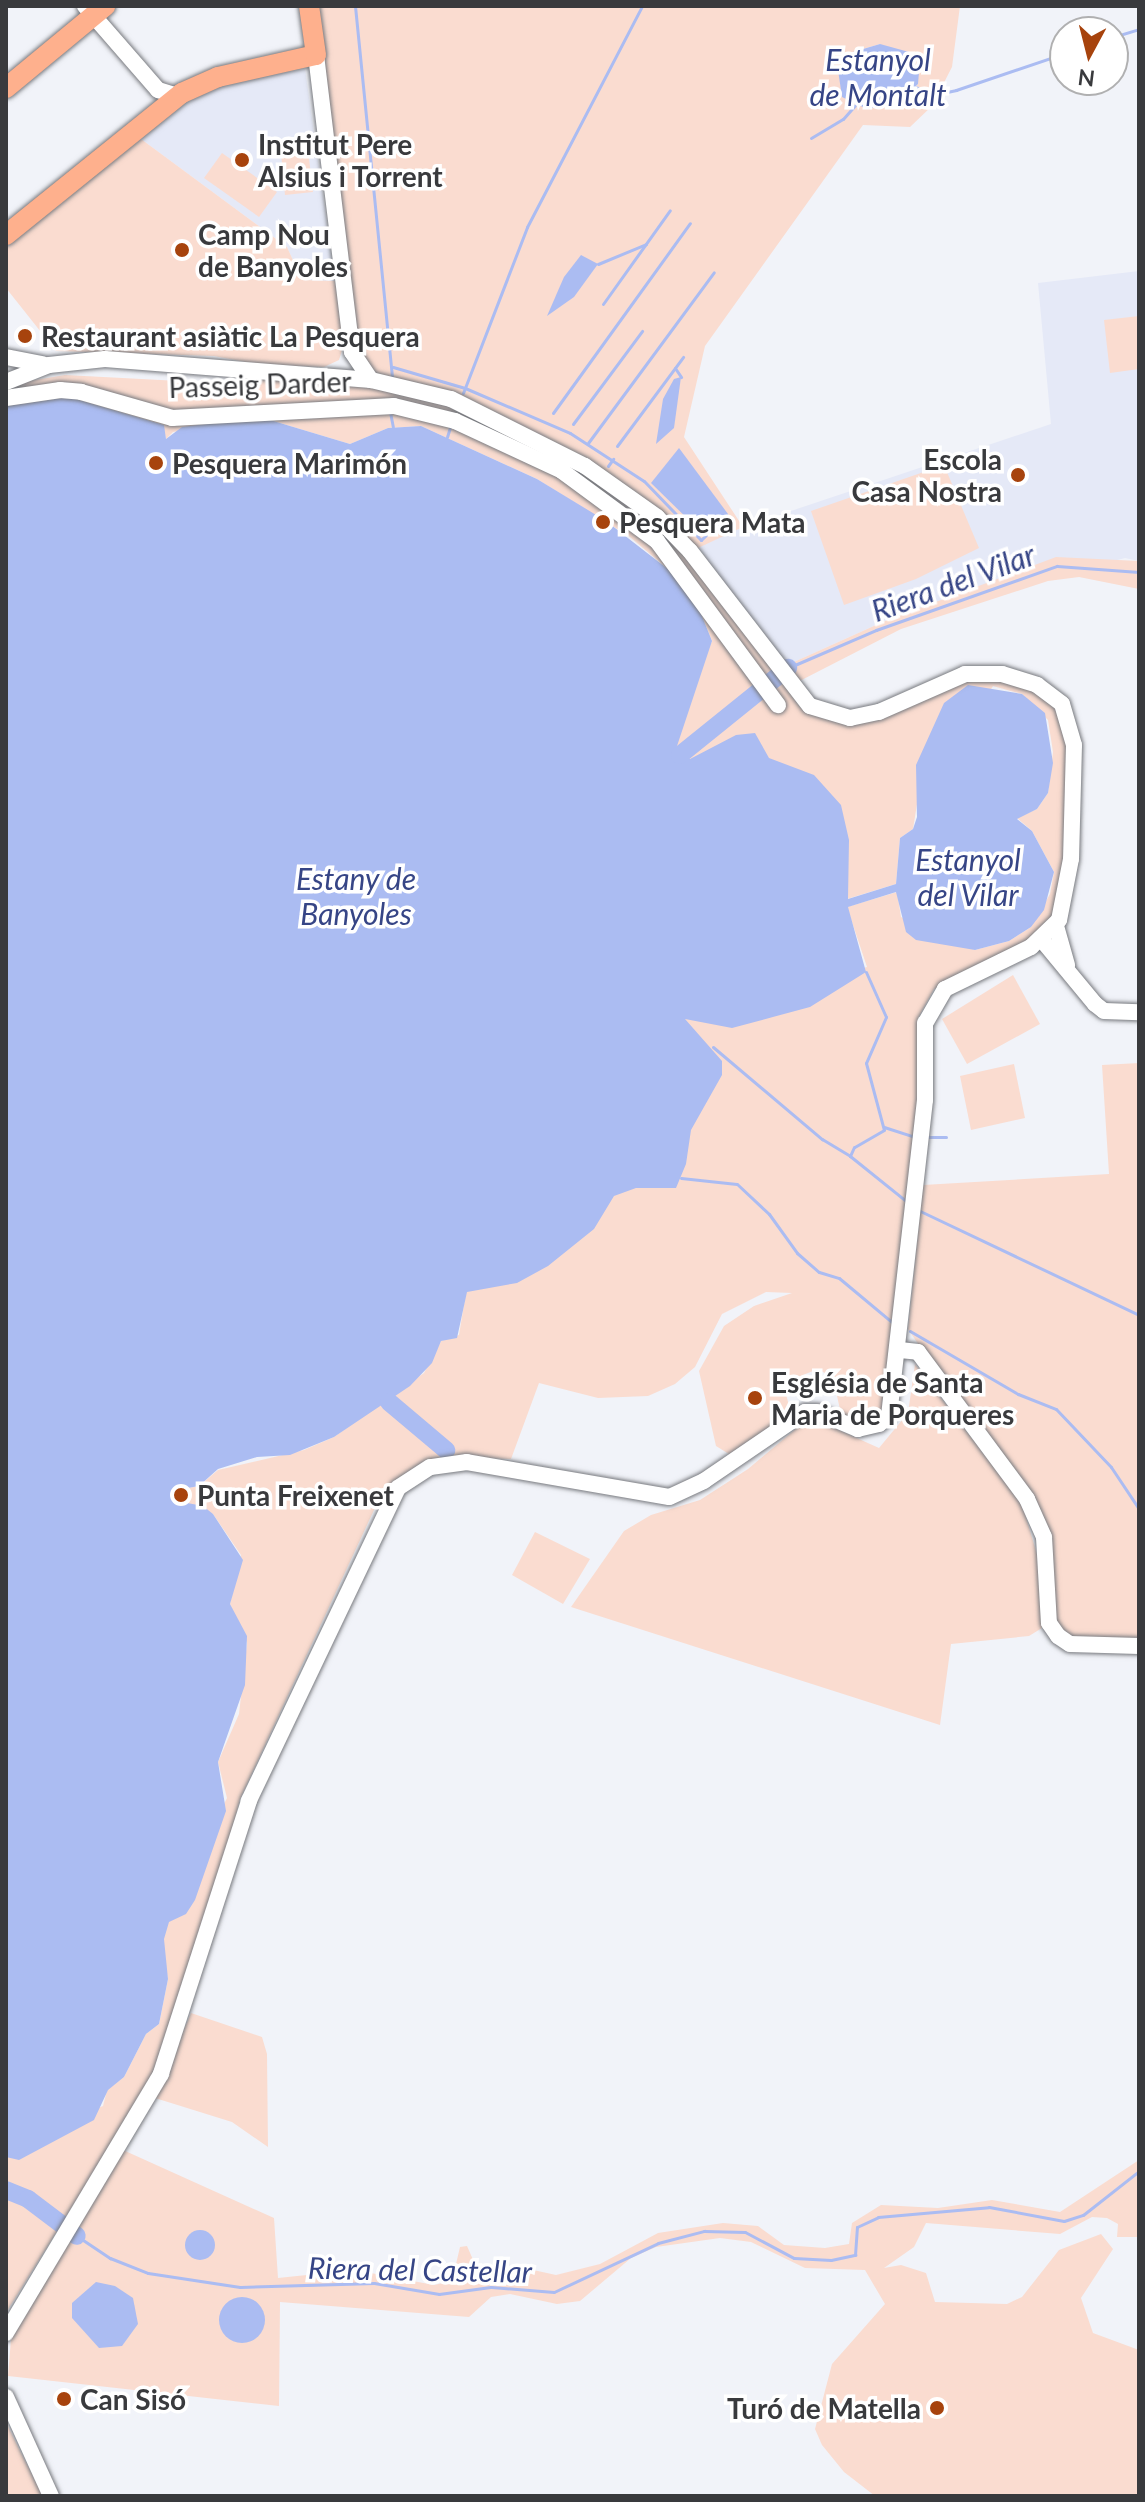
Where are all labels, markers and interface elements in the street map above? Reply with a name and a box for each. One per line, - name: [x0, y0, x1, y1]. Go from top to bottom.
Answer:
- north arrow: [1049, 16, 1129, 96]
- water label: Estanyol de Montalt: [809, 41, 947, 112]
- text: N: [1076, 64, 1096, 93]
- place label: Institut Pere Alsius i Torrent: [258, 127, 444, 193]
- marker: Institut Pere Alsius i Torrent: [233, 151, 251, 169]
- place label: Camp Nou de Banyoles: [198, 217, 348, 283]
- marker: Camp Nou de Banyoles: [173, 241, 191, 259]
- place label: Restaurant asiàtic La Pesquera: [41, 319, 420, 353]
- marker: Restaurant asiàtic La Pesquera: [16, 327, 34, 345]
- street label: Passeig Darder: [168, 364, 352, 404]
- place label: Escola Casa Nostra: [852, 442, 1002, 508]
- place label: Pesquera Marimón: [172, 446, 407, 480]
- marker: Pesquera Marimón: [147, 454, 165, 472]
- marker: Escola Casa Nostra: [1009, 466, 1027, 484]
- place label: Pesquera Mata: [619, 505, 806, 539]
- marker: Pesquera Mata: [594, 513, 612, 531]
- water label: Riera del Vilar: [866, 536, 1040, 628]
- water label: Estanyol del Vilar: [915, 841, 1021, 912]
- water label: Estany de Banyoles: [296, 860, 416, 930]
- place label: Església de Santa Maria de Porqueres: [771, 1365, 1014, 1431]
- marker: Església de Santa Maria de Porqueres: [746, 1389, 764, 1407]
- place label: Punta Freixenet: [197, 1478, 394, 1512]
- marker: Punta Freixenet: [172, 1486, 190, 1504]
- water label: Riera del Castellar: [308, 2249, 532, 2289]
- place label: Can Sisó: [80, 2382, 186, 2416]
- marker: Can Sisó: [55, 2390, 73, 2408]
- place label: Turó de Matella: [727, 2391, 921, 2425]
- marker: Turó de Matella: [928, 2399, 946, 2417]

